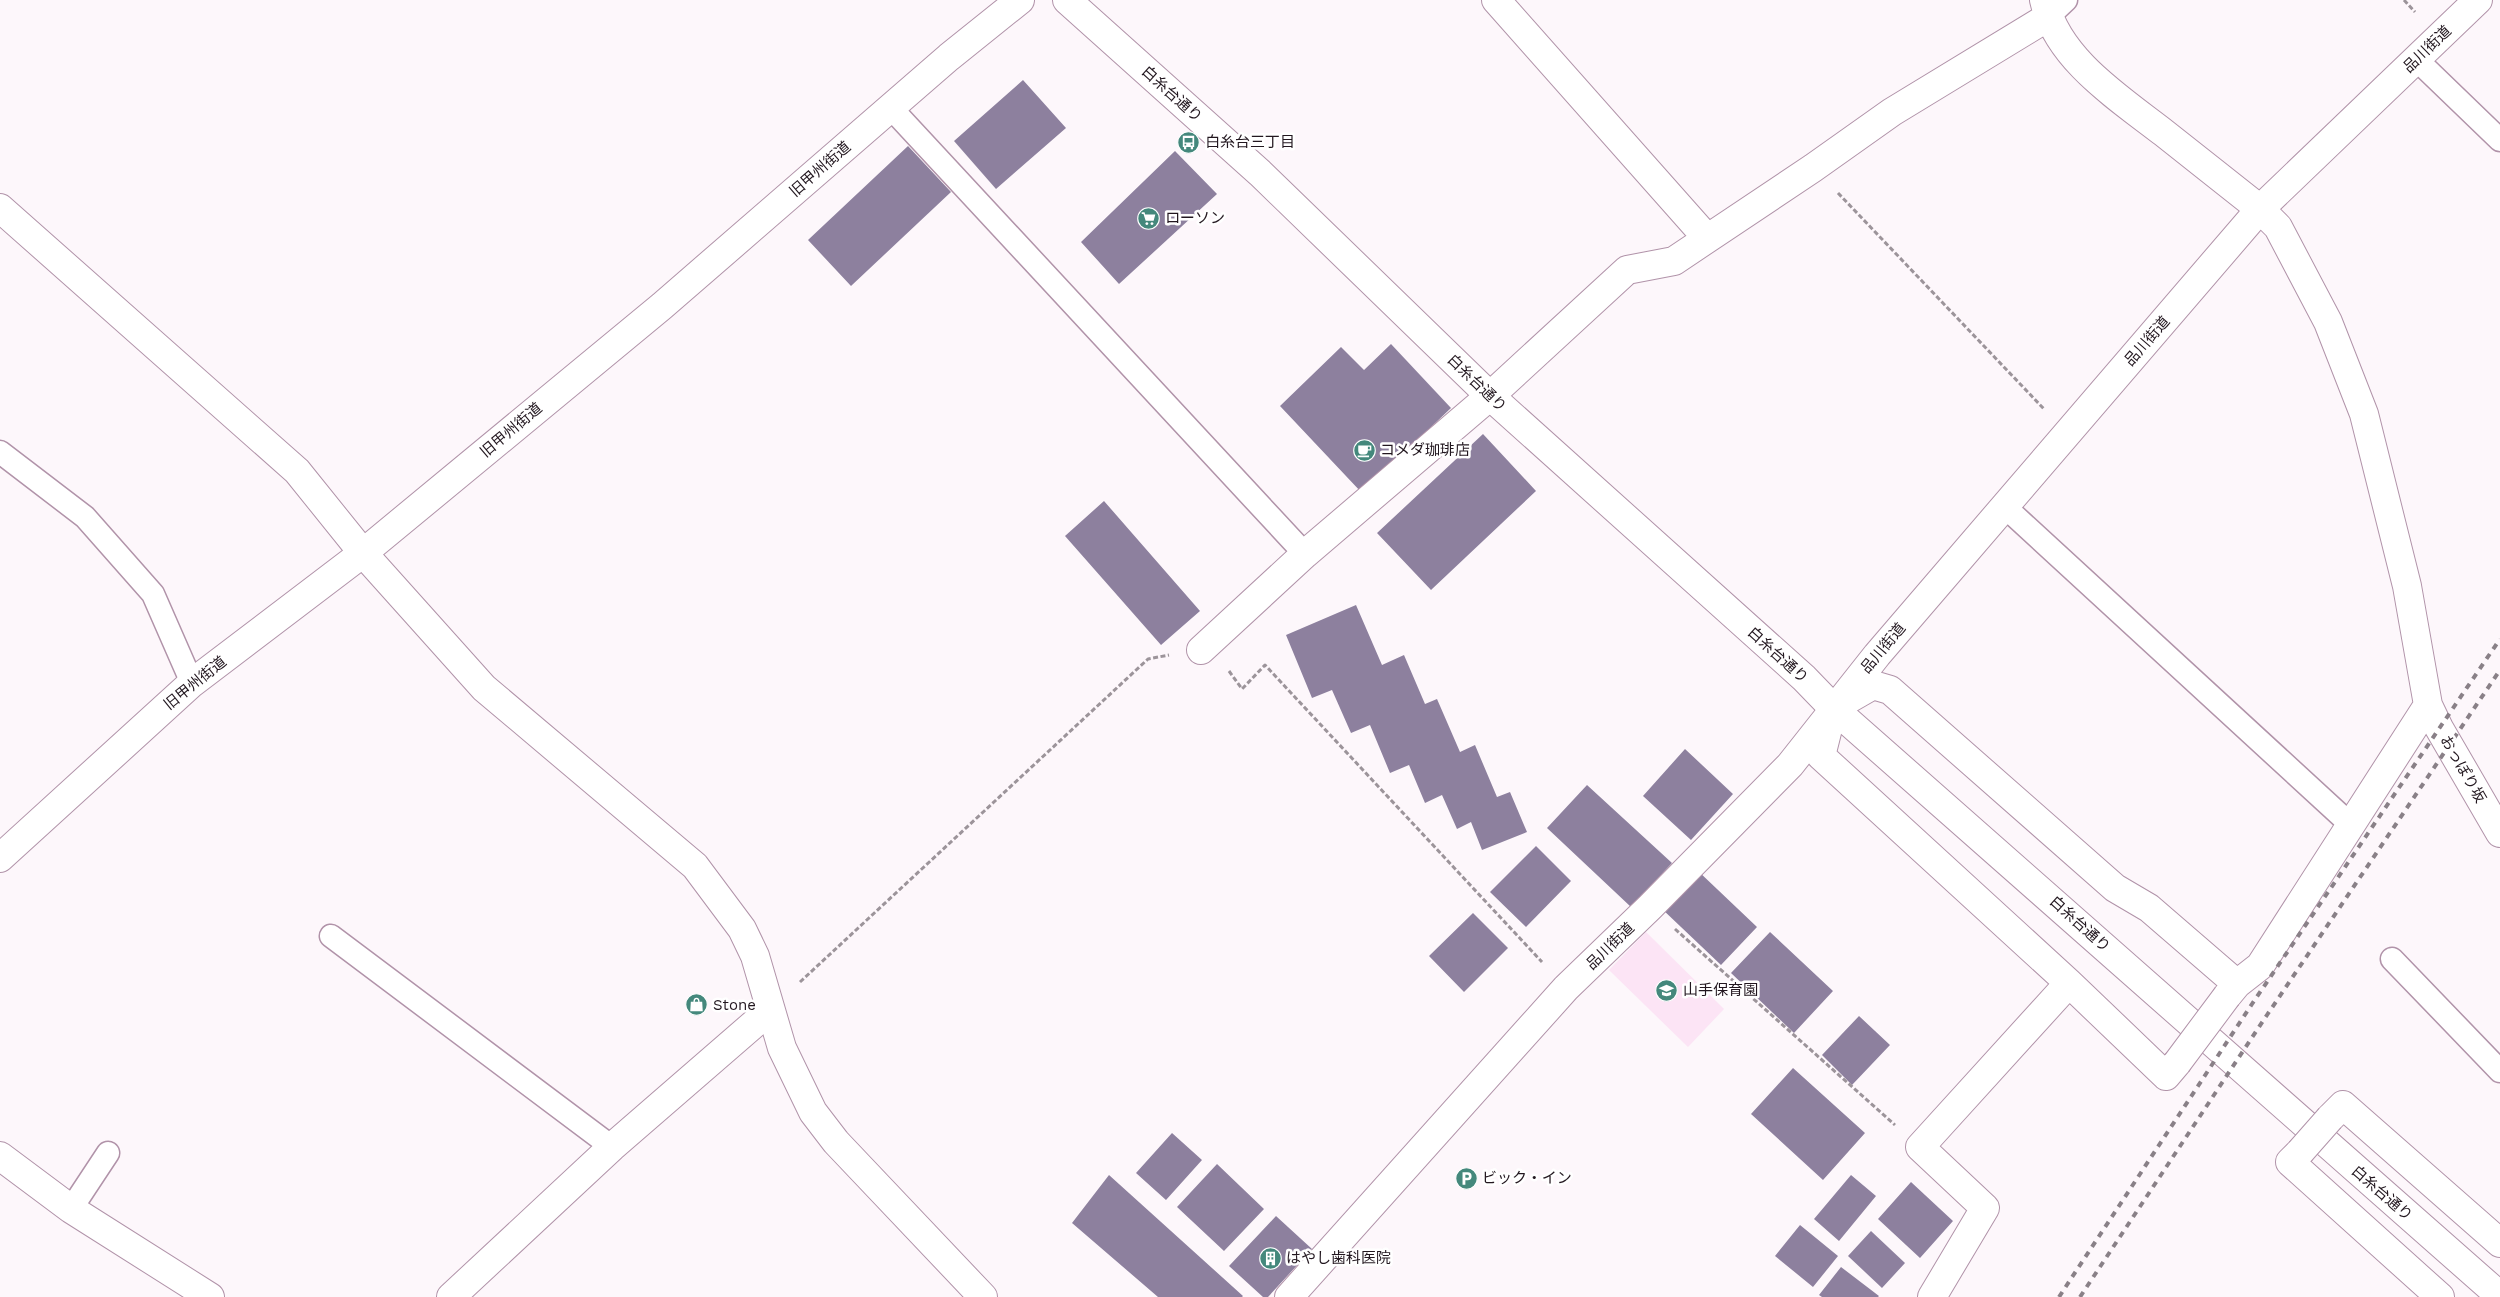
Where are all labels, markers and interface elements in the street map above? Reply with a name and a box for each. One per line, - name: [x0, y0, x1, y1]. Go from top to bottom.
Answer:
- street label: 品川街道: [2399, 22, 2455, 76]
- street label: 白糸台通り: [1138, 62, 1206, 126]
- bus stop icon: 白糸台三丁目: [1177, 130, 1201, 154]
- place label: 白糸台三丁目: [1205, 133, 1295, 151]
- street label: 旧甲州街道: [786, 138, 854, 200]
- supermarket icon: ローソン: [1137, 206, 1161, 230]
- place label: ローソン: [1165, 209, 1225, 227]
- street label: 品川街道: [2121, 312, 2173, 370]
- street label: 白糸台通り: [1444, 350, 1510, 416]
- street label: 旧甲州街道: [476, 399, 546, 461]
- cafe icon: コメダ珈琲店: [1352, 438, 1376, 462]
- place label: コメダ珈琲店: [1380, 441, 1470, 459]
- street label: 品川街道: [1857, 619, 1909, 677]
- street label: 白糸台通り: [1744, 623, 1812, 687]
- street label: 旧甲州街道: [160, 652, 230, 714]
- street label: おっぽり坂: [2436, 732, 2490, 806]
- street label: 白糸台通り: [2046, 892, 2114, 956]
- street label: 品川街道: [1582, 919, 1638, 973]
- school or university icon: 山手保育園: [1655, 978, 1679, 1002]
- place label: 山手保育園: [1683, 981, 1758, 999]
- shop icon: Stone: [685, 993, 709, 1017]
- place label: Stone: [713, 996, 756, 1014]
- street label: 白糸台通り: [2348, 1162, 2416, 1224]
- parking icon: ビック・イン: [1454, 1166, 1478, 1190]
- place label: ビック・イン: [1482, 1169, 1572, 1187]
- building icon: はやし歯科医院: [1258, 1246, 1282, 1270]
- place label: はやし歯科医院: [1286, 1249, 1391, 1267]

